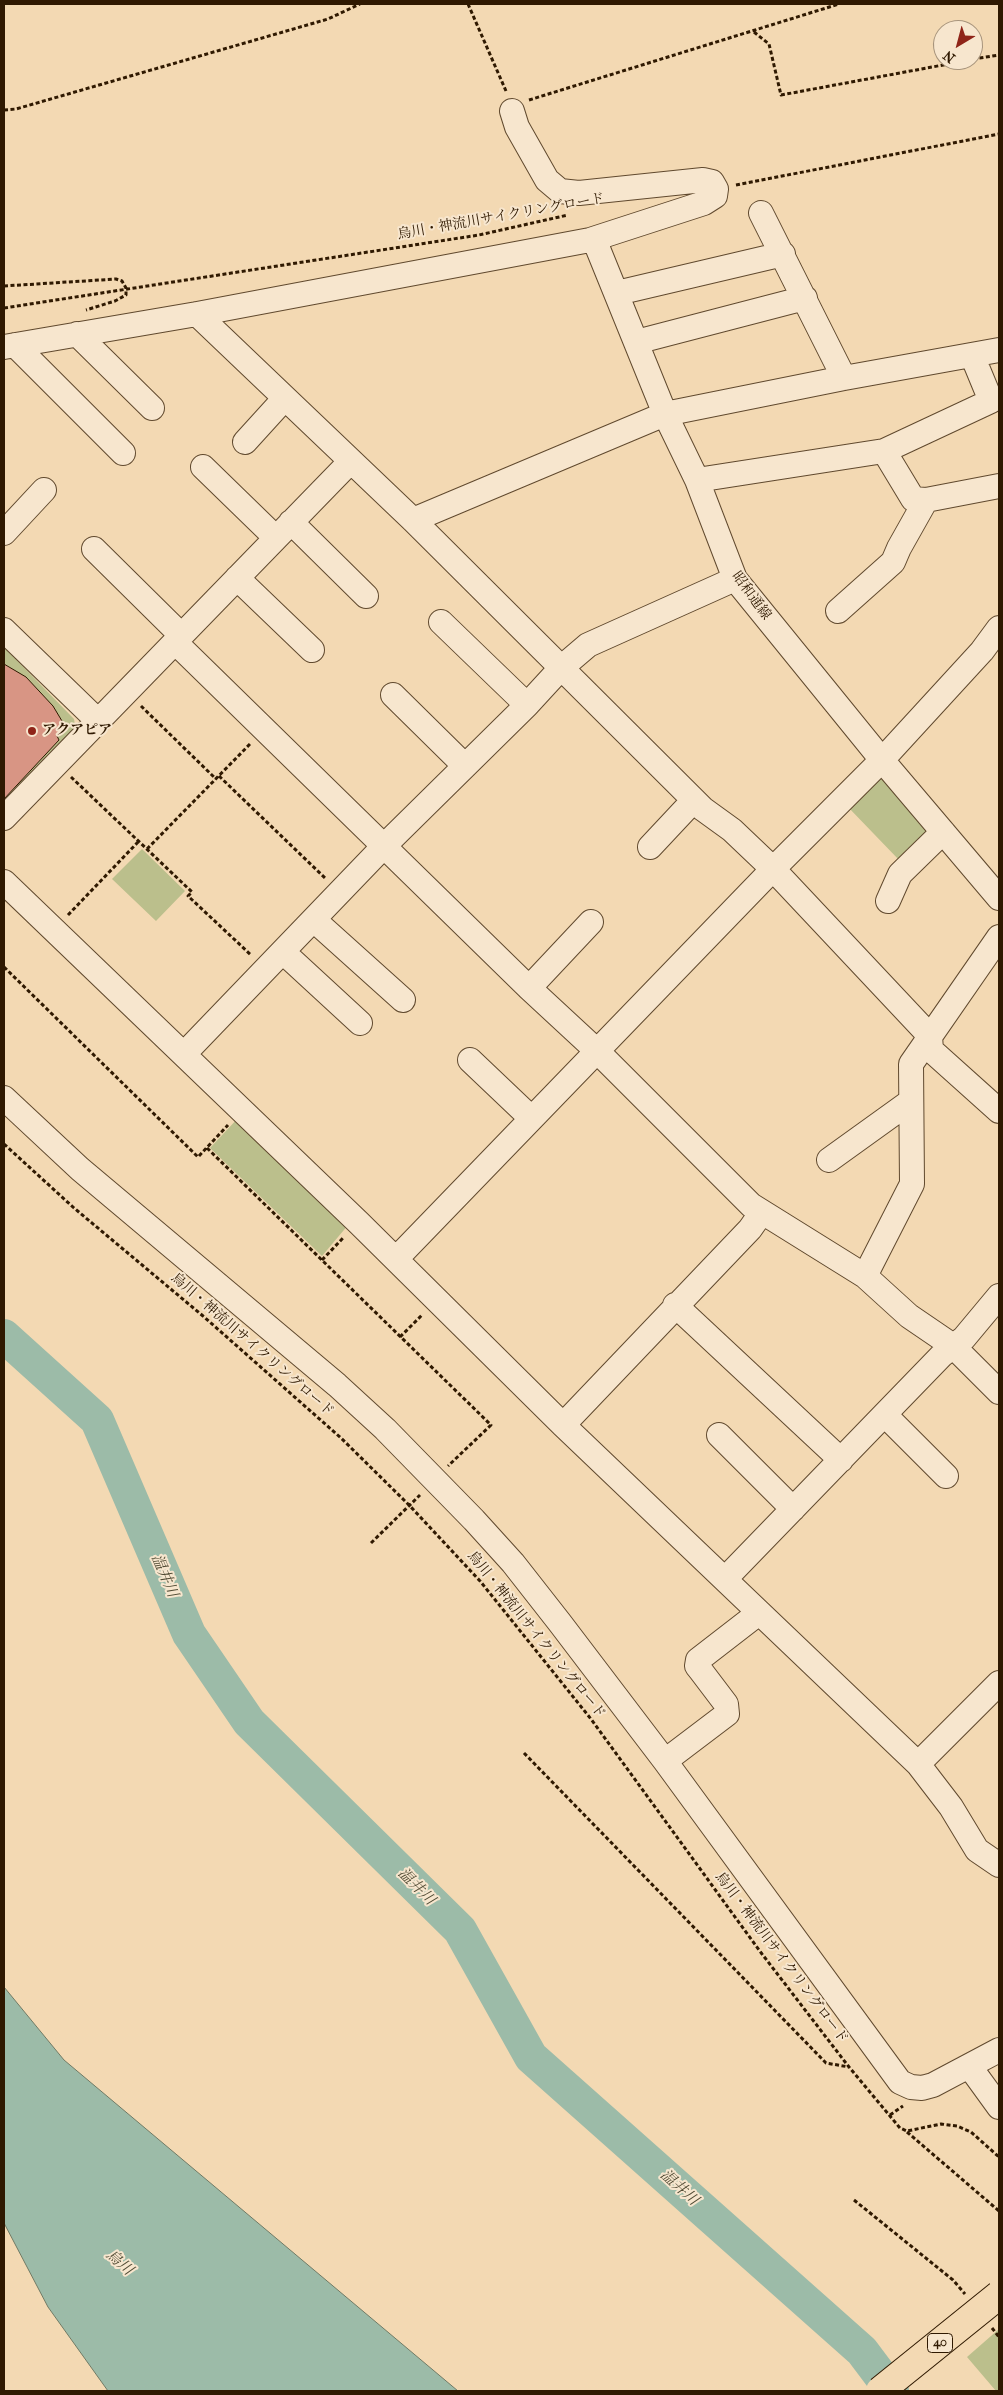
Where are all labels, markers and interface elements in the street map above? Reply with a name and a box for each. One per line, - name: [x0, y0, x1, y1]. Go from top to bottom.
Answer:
- north arrow: [933, 20, 983, 70]
- text: N: [940, 47, 959, 67]
- street label: 烏川・神流川サイクリングロード: [396, 190, 606, 244]
- street label: 昭和通線: [728, 568, 774, 624]
- place label: アクアピア: [42, 723, 112, 739]
- marker: アクアピア: [26, 725, 38, 737]
- street label: 烏川・神流川サイクリングロード: [167, 1270, 337, 1420]
- street label: 烏川・神流川サイクリングロード: [463, 1548, 609, 1722]
- water label: 温井川: [147, 1552, 181, 1600]
- water label: 温井川: [394, 1865, 438, 1909]
- street label: 烏川・神流川サイクリングロード: [711, 1869, 851, 2047]
- water label: 温井川: [656, 2166, 702, 2210]
- water label: 烏川: [102, 2246, 136, 2280]
- road number: 40: [928, 2334, 952, 2352]

